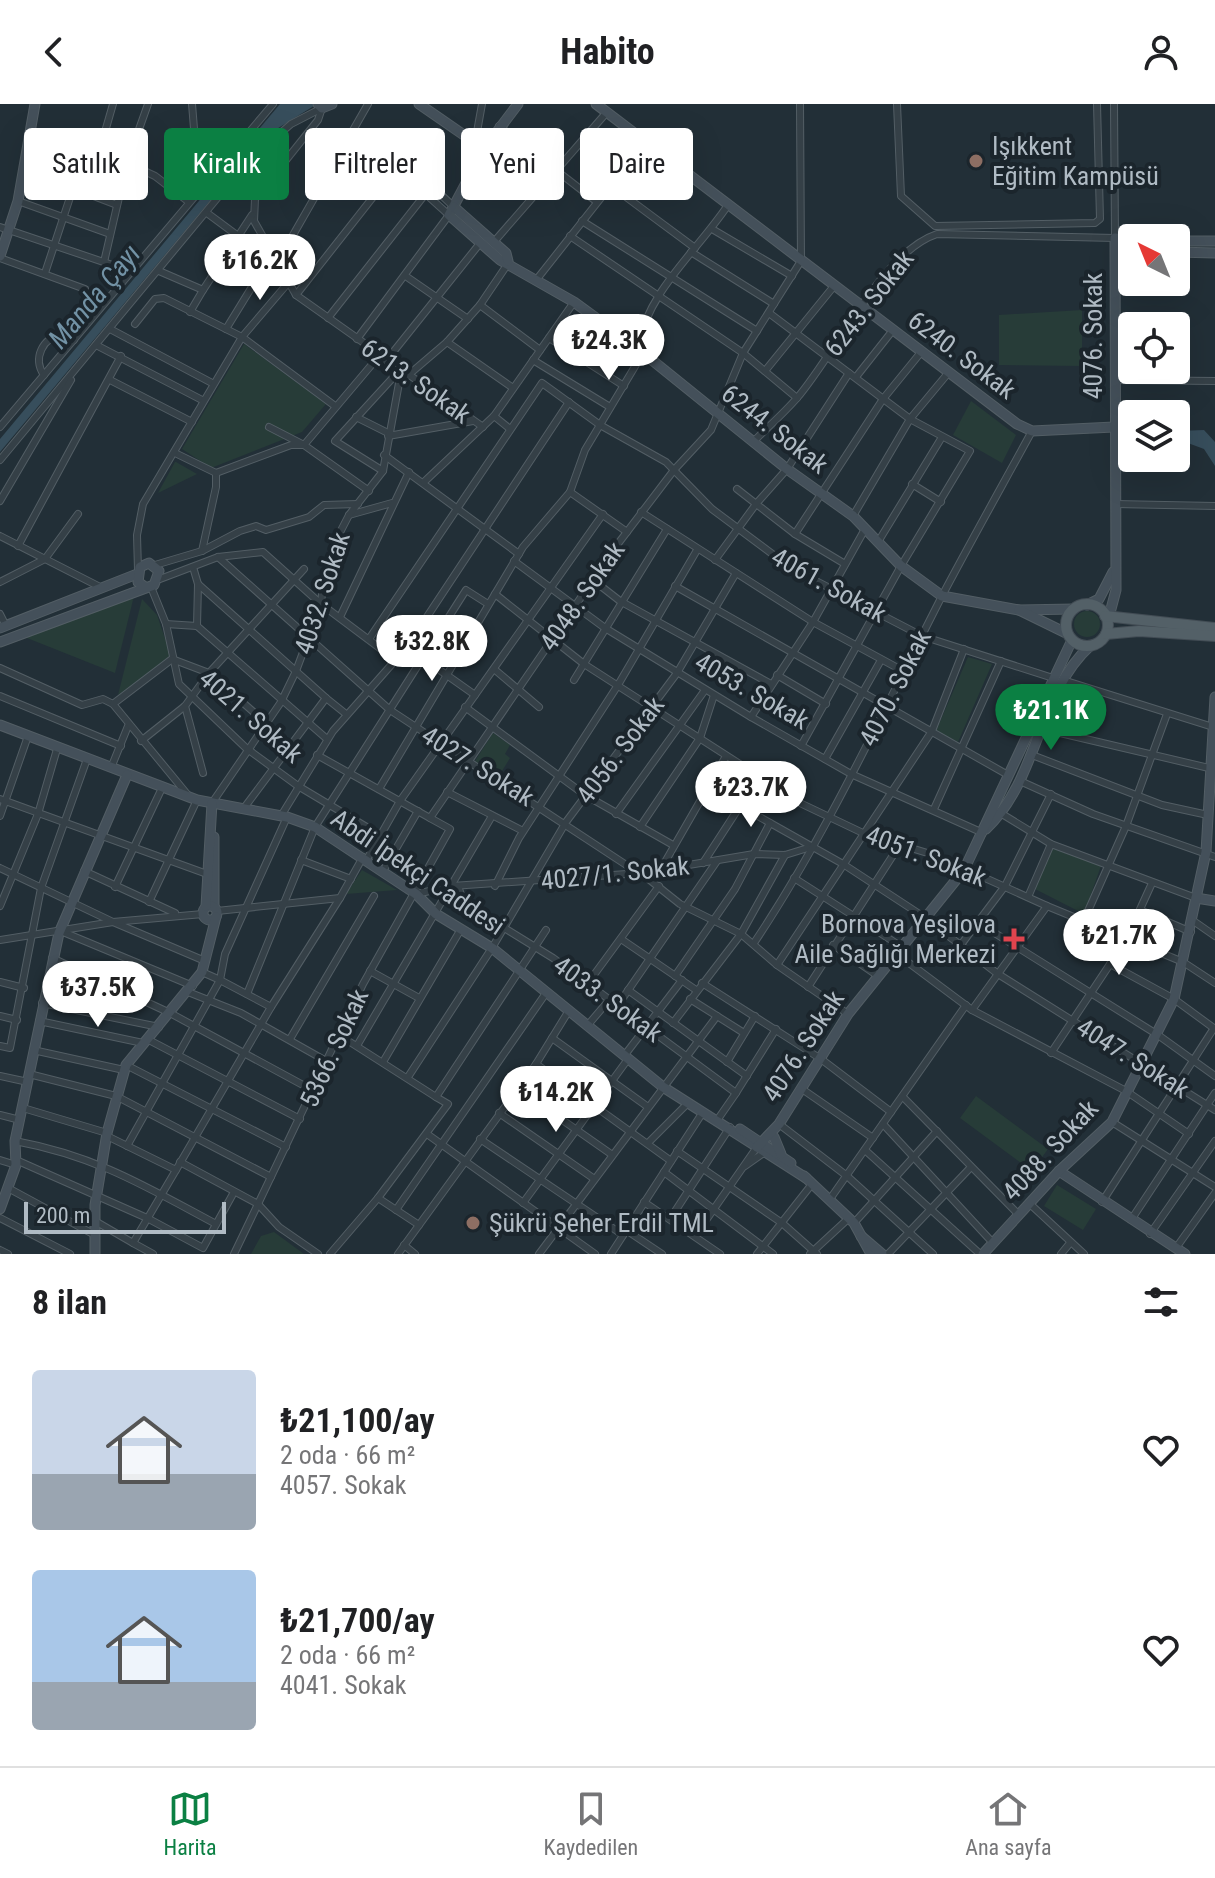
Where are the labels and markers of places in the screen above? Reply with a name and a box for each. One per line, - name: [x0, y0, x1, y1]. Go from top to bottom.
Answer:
- place label: Işıkkent Eğitim Kampüsü: [992, 131, 1159, 191]
- marker: Işıkkent Eğitim Kampüsü: [967, 152, 985, 170]
- pin: ₺16.2K: [195, 234, 325, 302]
- pin: ₺24.3K: [544, 314, 674, 382]
- pin: ₺32.8K: [367, 615, 497, 683]
- pin: ₺21.1K: [986, 684, 1116, 752]
- pin: ₺23.7K: [686, 761, 816, 829]
- place label: Bornova Yeşilova Aile Sağlığı Merkezi: [794, 909, 996, 969]
- pin: ₺21.7K: [1054, 909, 1184, 977]
- marker: Bornova Yeşilova Aile Sağlığı Merkezi: [1003, 928, 1025, 950]
- pin: ₺37.5K: [33, 961, 163, 1029]
- pin: ₺14.2K: [491, 1066, 621, 1134]
- place label: Şükrü Şeher Erdil TML: [489, 1208, 714, 1238]
- marker: Şükrü Şeher Erdil TML: [464, 1214, 482, 1232]

